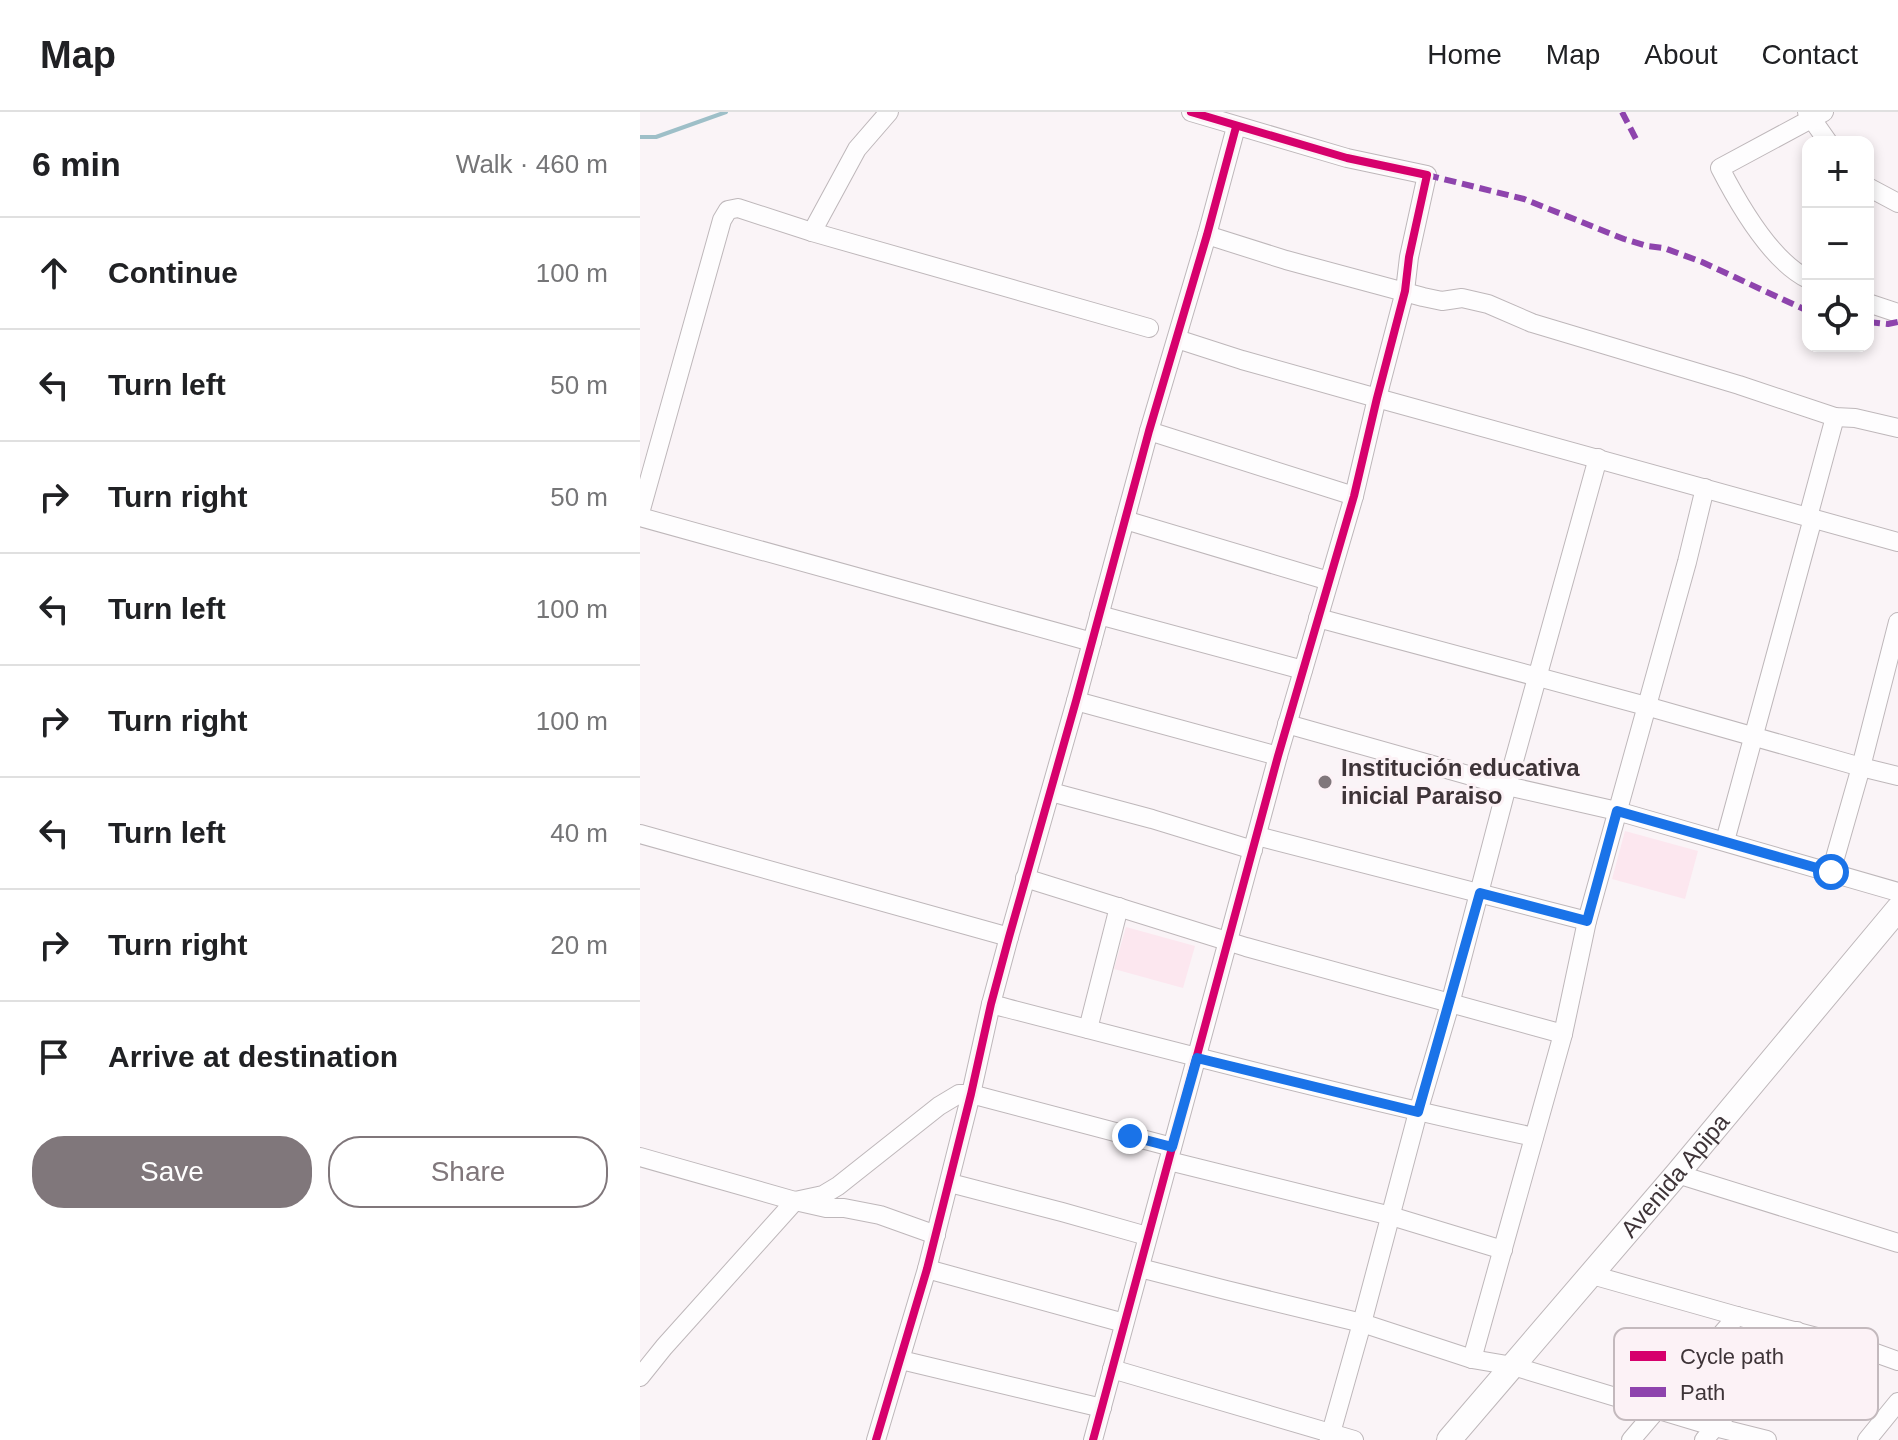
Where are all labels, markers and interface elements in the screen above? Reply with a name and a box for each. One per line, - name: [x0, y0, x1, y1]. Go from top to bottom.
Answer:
- text: Map: [40, 34, 116, 76]
- text: Home: [1427, 39, 1502, 70]
- text: Map: [1546, 39, 1600, 70]
- text: About: [1644, 39, 1718, 70]
- text: Contact: [1762, 39, 1858, 70]
- map controls: [1802, 136, 1874, 352]
- button: +: [1802, 136, 1874, 208]
- text: 6 min: [32, 145, 121, 183]
- text: Walk · 460 m: [456, 149, 608, 179]
- button: −: [1802, 208, 1874, 280]
- icon: ahead: [32, 251, 76, 295]
- text: Continue: [108, 256, 238, 289]
- text: 100 m: [536, 258, 608, 288]
- button: locate: [1802, 280, 1874, 352]
- icon: left: [32, 363, 76, 407]
- text: Turn left: [108, 368, 226, 401]
- text: 50 m: [550, 370, 608, 400]
- icon: right: [32, 475, 76, 519]
- text: Turn right: [108, 480, 247, 513]
- text: 50 m: [550, 482, 608, 512]
- icon: left: [32, 587, 76, 631]
- text: Turn left: [108, 592, 226, 625]
- text: 100 m: [536, 594, 608, 624]
- icon: right: [32, 699, 76, 743]
- text: Turn right: [108, 704, 247, 737]
- text: 100 m: [536, 706, 608, 736]
- place label: Institución educativa inicial Paraiso: [1341, 754, 1580, 809]
- marker: Institución educativa inicial Paraiso: [1316, 773, 1334, 791]
- icon: left: [32, 811, 76, 855]
- text: Turn left: [108, 816, 226, 849]
- text: 40 m: [550, 818, 608, 848]
- route start: [1813, 854, 1849, 890]
- icon: right: [32, 923, 76, 967]
- text: Turn right: [108, 928, 247, 961]
- text: 20 m: [550, 930, 608, 960]
- icon: arrive: [32, 1035, 76, 1079]
- text: Arrive at destination: [108, 1040, 398, 1073]
- street label: Avenida Apipa: [1615, 1108, 1735, 1242]
- route end: [1112, 1118, 1148, 1154]
- button: Save: [32, 1136, 312, 1208]
- button: Share: [328, 1136, 608, 1208]
- legend: [1614, 1328, 1878, 1420]
- text: Cycle path: [1680, 1344, 1784, 1369]
- text: Path: [1680, 1380, 1725, 1405]

